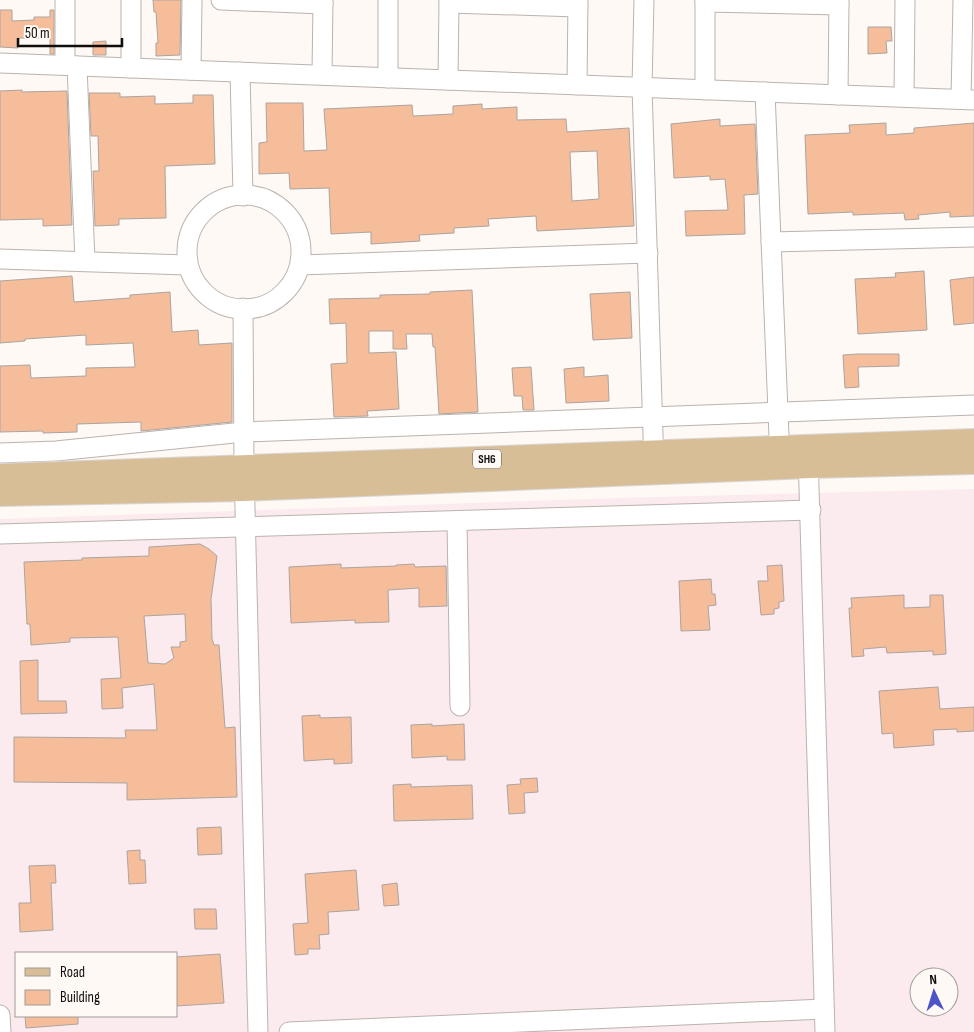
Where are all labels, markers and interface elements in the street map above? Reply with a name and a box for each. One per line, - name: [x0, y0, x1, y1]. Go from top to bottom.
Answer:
- scale bar: [18, 15, 121, 47]
- text: 50 m: [25, 24, 50, 43]
- road number: SH6: [473, 449, 501, 468]
- legend: [15, 952, 178, 1017]
- text: Road: [60, 963, 85, 982]
- north arrow: [909, 967, 959, 1017]
- text: N: [929, 971, 937, 988]
- text: Building: [60, 988, 100, 1007]

